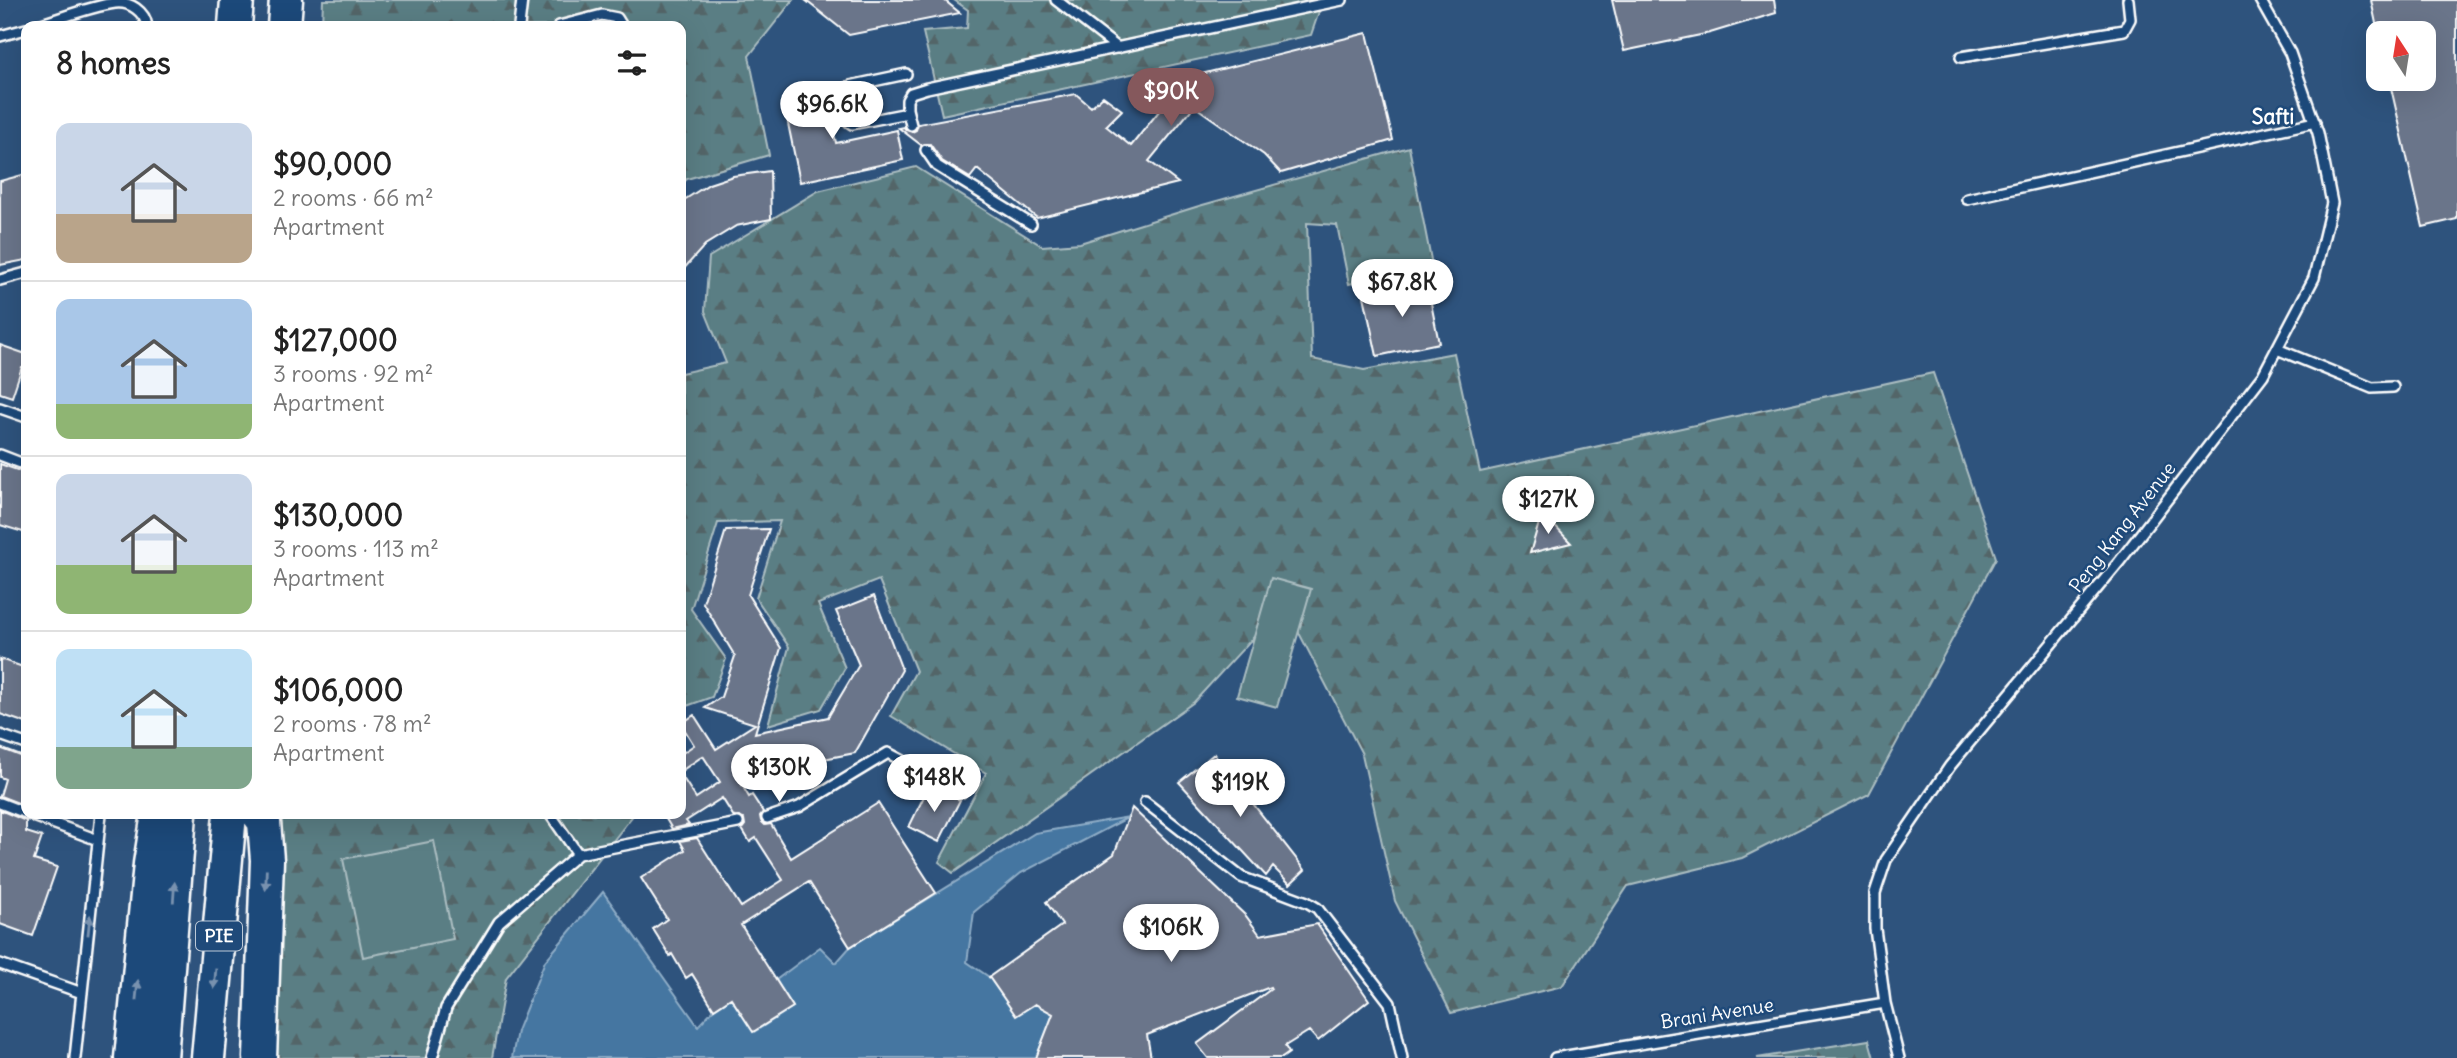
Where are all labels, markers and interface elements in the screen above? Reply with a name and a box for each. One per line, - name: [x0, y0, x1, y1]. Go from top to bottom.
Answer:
- north arrow: [2366, 21, 2436, 91]
- map controls: [2366, 21, 2436, 91]
- text: 8 homes: [56, 44, 171, 82]
- icon: filters: [613, 44, 651, 82]
- pin: $90K: [1130, 68, 1212, 128]
- text: $90K: [1143, 76, 1199, 105]
- pin: $96.6K: [775, 82, 889, 141]
- text: $96.6K: [796, 89, 868, 118]
- district label: Safti: [2252, 103, 2294, 130]
- text: $90,000: [273, 145, 392, 183]
- icon: home: [112, 151, 196, 235]
- text: 2 rooms · 66 m²: [273, 183, 434, 212]
- text: Apartment: [273, 212, 385, 241]
- pin: $67.8K: [1345, 260, 1459, 319]
- text: $67.8K: [1367, 267, 1437, 296]
- text: $127,000: [273, 321, 398, 359]
- icon: home: [112, 327, 196, 411]
- text: 3 rooms · 92 m²: [273, 359, 433, 388]
- text: Apartment: [273, 388, 385, 417]
- street label: Peng Kang Avenue: [2063, 457, 2181, 597]
- pin: $127K: [1499, 476, 1597, 536]
- text: $127K: [1518, 484, 1578, 513]
- text: $130,000: [273, 496, 403, 534]
- icon: home: [112, 502, 196, 586]
- text: 3 rooms · 113 m²: [273, 534, 439, 563]
- text: Apartment: [273, 563, 385, 592]
- text: $106,000: [273, 671, 404, 709]
- icon: home: [112, 677, 196, 761]
- text: 2 rooms · 78 m²: [273, 709, 432, 738]
- text: Apartment: [273, 738, 385, 767]
- pin: $130K: [730, 744, 828, 804]
- text: $130K: [747, 752, 811, 781]
- pin: $148K: [885, 754, 983, 814]
- pin: $119K: [1191, 760, 1289, 819]
- text: $148K: [903, 762, 965, 791]
- text: $119K: [1211, 767, 1269, 796]
- one-way arrow: [260, 869, 272, 891]
- one-way arrow: [169, 881, 180, 903]
- pin: $106K: [1122, 904, 1220, 964]
- text: $106K: [1139, 912, 1203, 941]
- one-way arrow: [84, 914, 95, 936]
- road number: PIE: [196, 922, 242, 951]
- one-way arrow: [209, 969, 220, 991]
- one-way arrow: [132, 979, 143, 1001]
- street label: Brani Avenue: [1659, 992, 1775, 1034]

